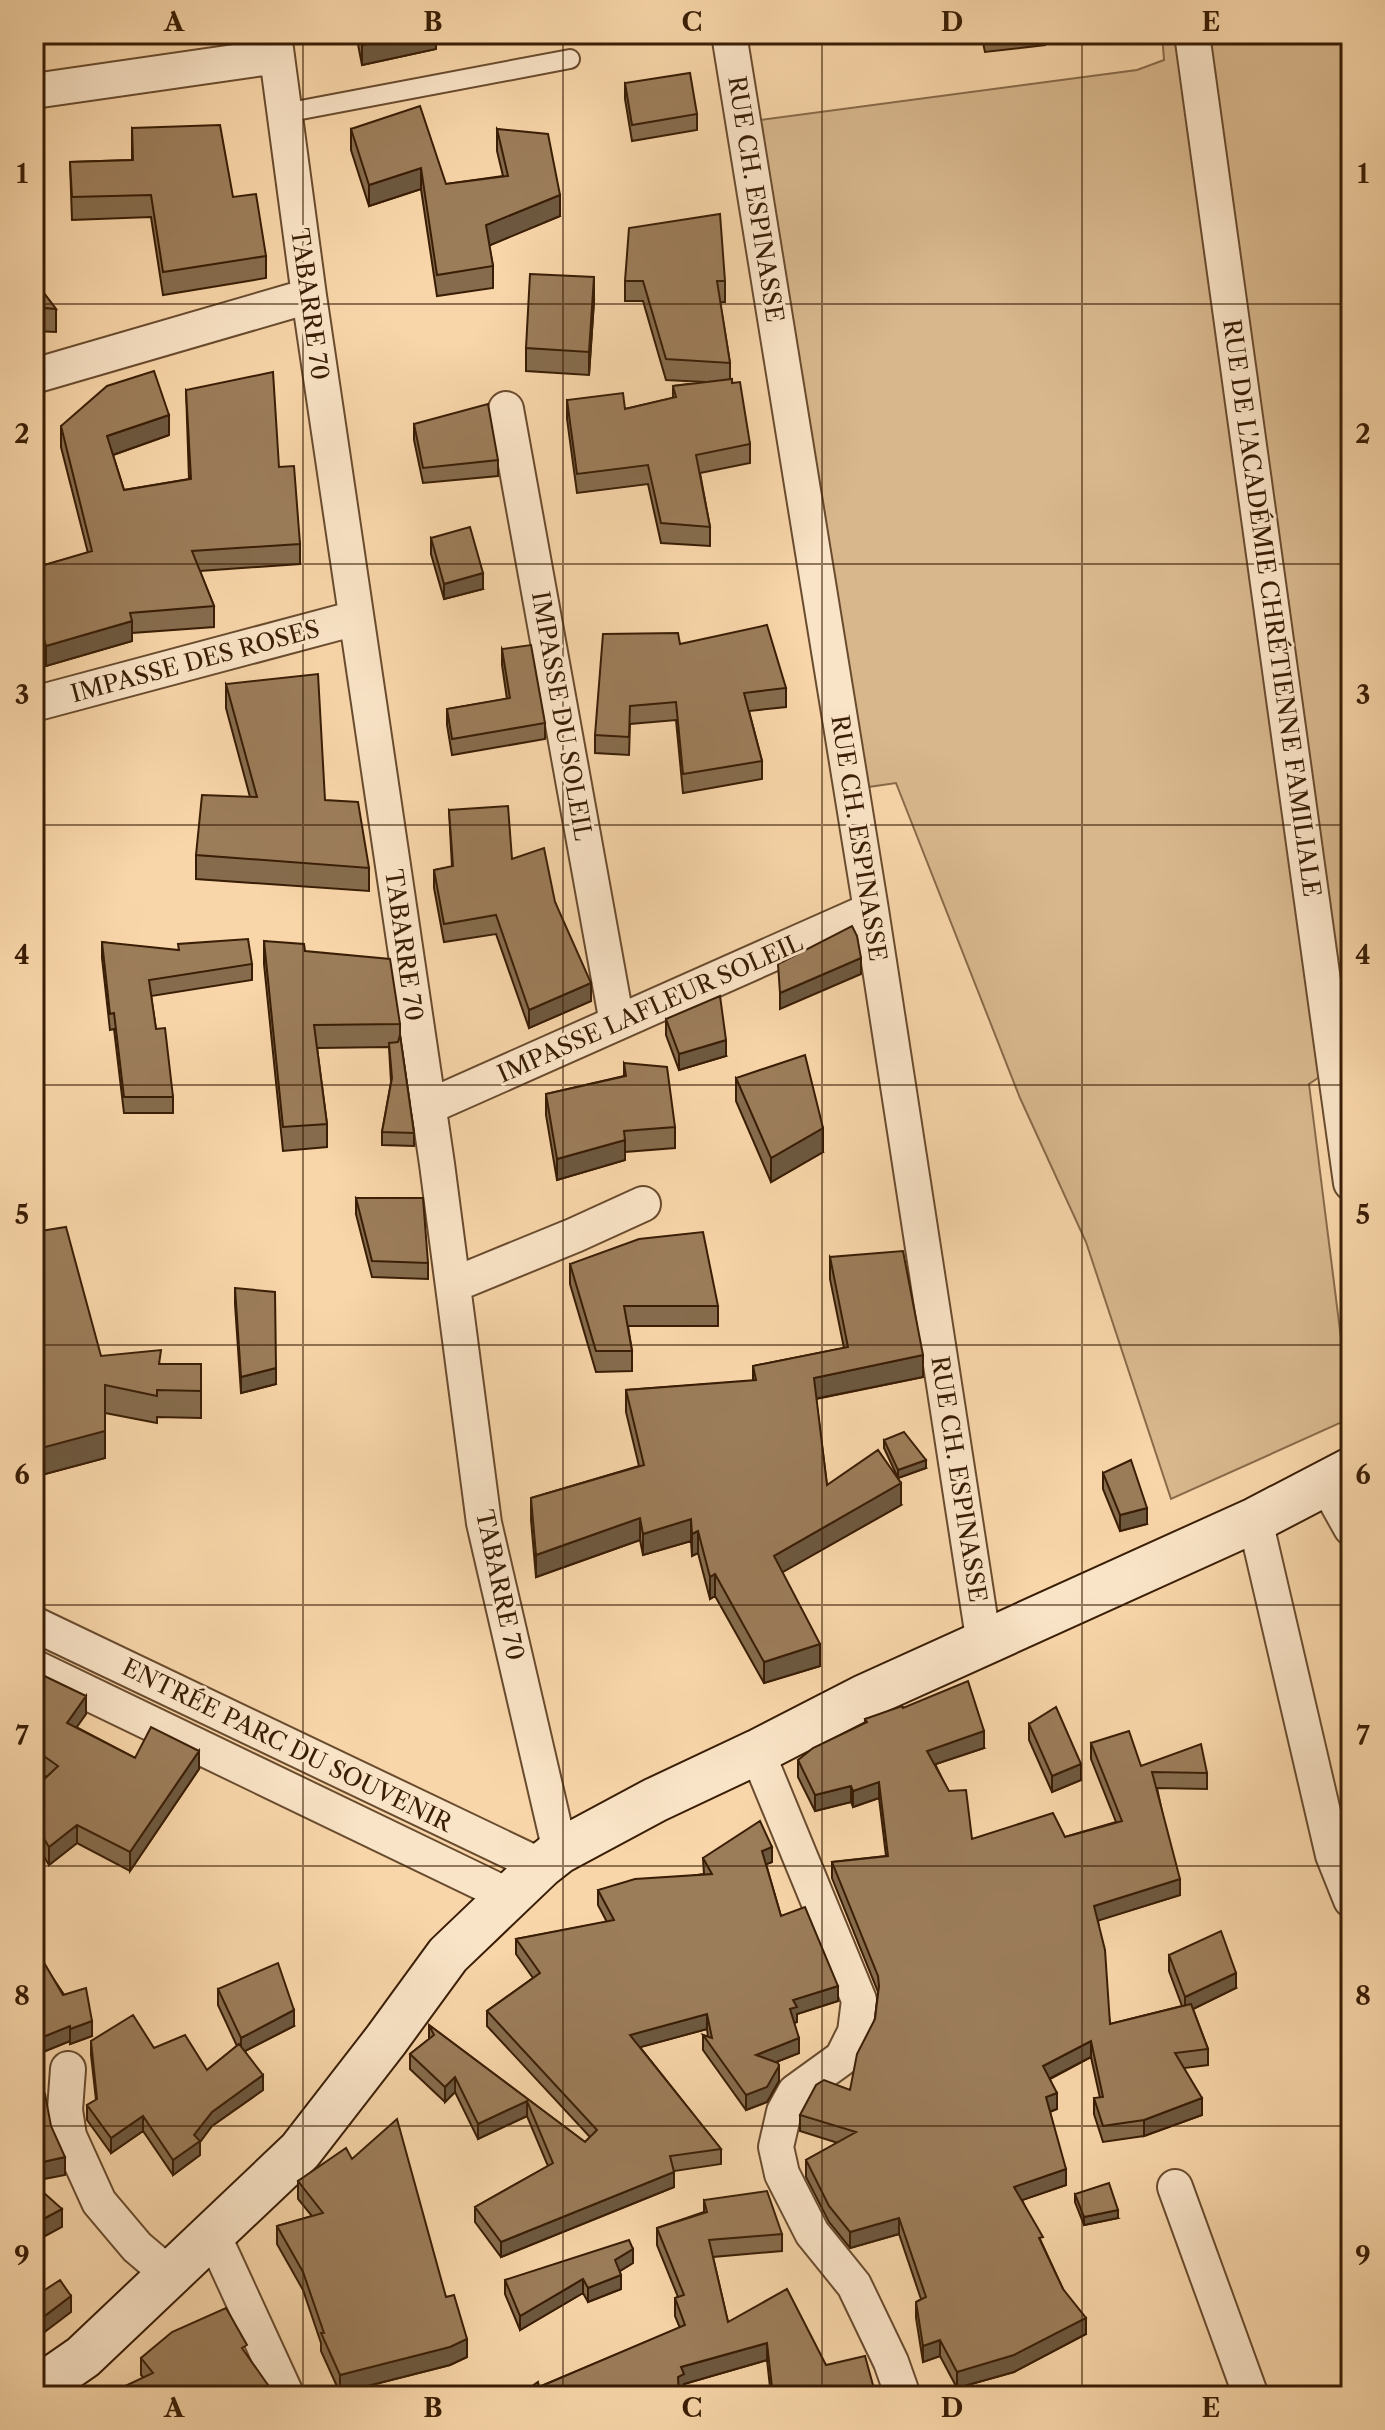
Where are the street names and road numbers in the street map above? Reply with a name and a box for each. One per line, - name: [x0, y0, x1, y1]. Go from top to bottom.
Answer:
- street label: RUE CH. ESPINASSE: [722, 74, 790, 324]
- street label: TABARRE 70: [285, 226, 335, 382]
- street label: RUE DE L'ACADÉMIE CHRÉTIENNE FAMILIALE: [1217, 317, 1327, 899]
- street label: IMPASSE DU SOLEIL: [526, 589, 598, 843]
- street label: IMPASSE DES ROSES: [67, 614, 323, 708]
- street label: RUE CH. ESPINASSE: [825, 713, 893, 963]
- street label: TABARRE 70: [379, 867, 429, 1023]
- street label: IMPASSE LAFLEUR SOLEIL: [493, 927, 807, 1089]
- street label: RUE CH. ESPINASSE: [925, 1354, 993, 1604]
- street label: TABARRE 70: [470, 1507, 530, 1663]
- street label: ENTRÉE PARC DU SOUVENIR: [117, 1652, 458, 1838]

